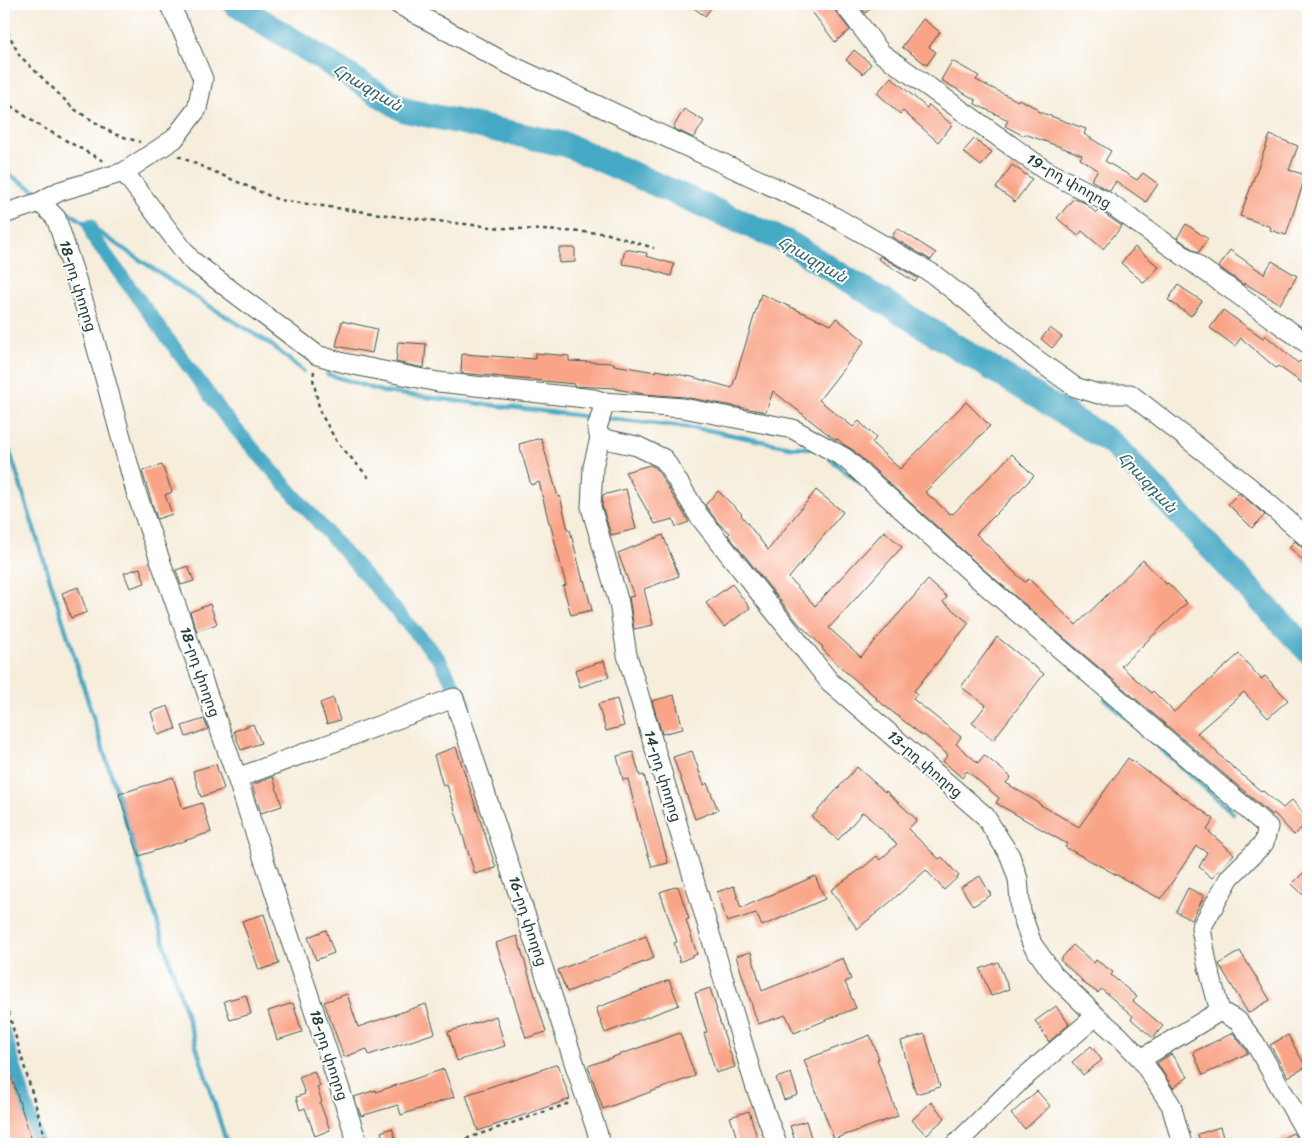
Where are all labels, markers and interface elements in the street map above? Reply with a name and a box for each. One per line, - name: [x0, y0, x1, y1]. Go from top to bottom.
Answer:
- water label: Հրազդան: [327, 55, 409, 120]
- street label: 19-րդ փողոց: [1022, 146, 1116, 216]
- water label: Հրազդան: [772, 228, 854, 292]
- street label: 18-րդ փողոց: [52, 237, 104, 335]
- water label: Հրազդան: [1111, 444, 1185, 521]
- street label: 18-րդ փողոց: [172, 623, 228, 721]
- street label: 13-րդ փողոց: [881, 723, 969, 805]
- street label: 14-րդ փողոց: [637, 727, 689, 825]
- street label: 16-րդ փողոց: [501, 872, 555, 970]
- street label: 18-րդ փողոց: [302, 1006, 356, 1104]

